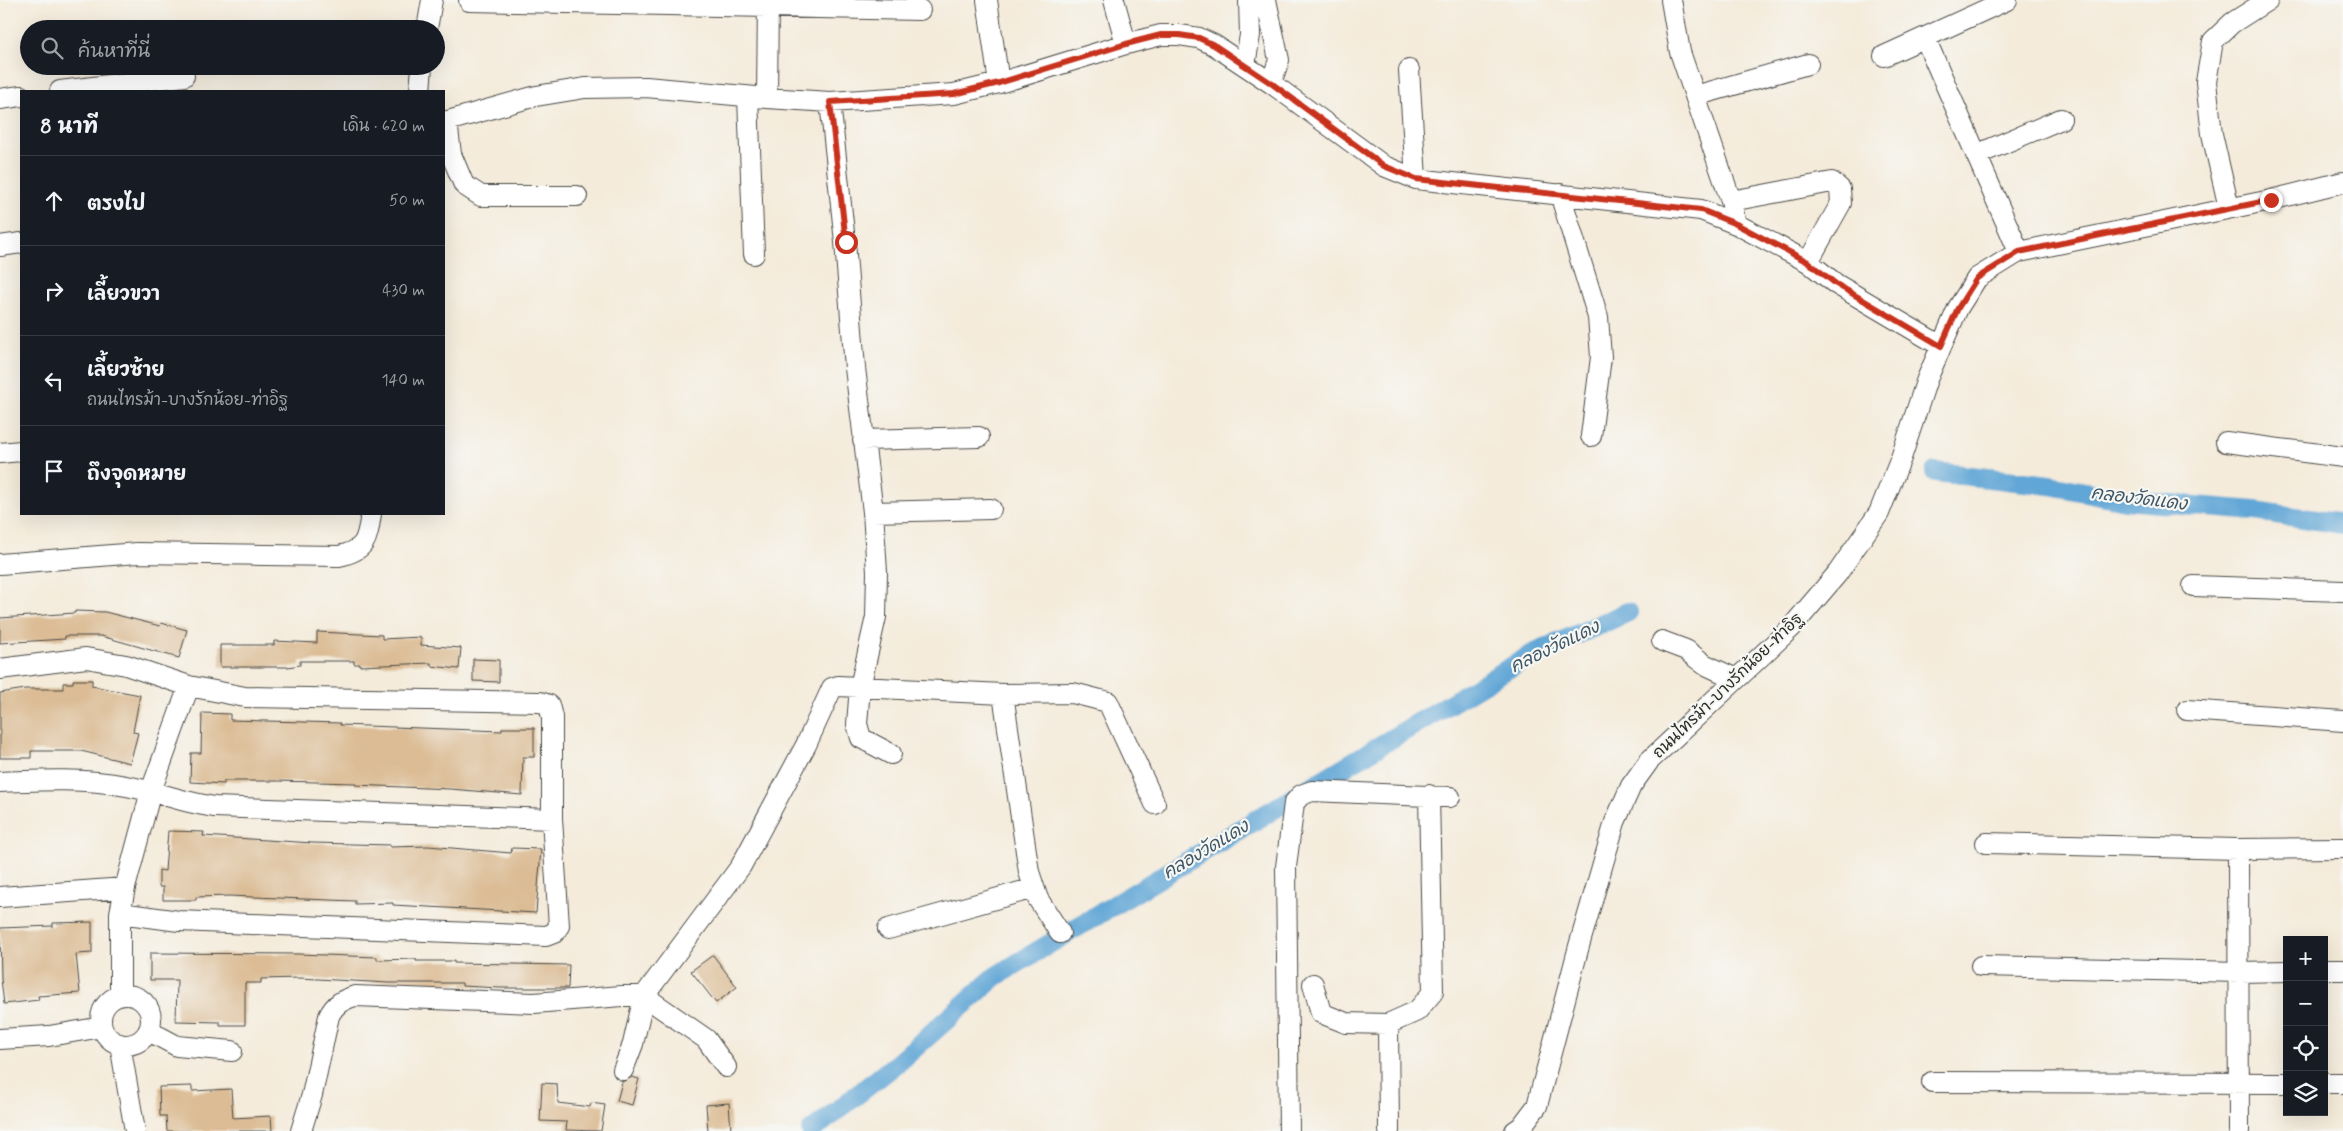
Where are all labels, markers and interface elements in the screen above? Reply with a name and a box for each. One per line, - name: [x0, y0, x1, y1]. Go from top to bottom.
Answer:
- search box: [20, 20, 445, 75]
- icon: search: [38, 34, 66, 62]
- text: ค้นหาที่นี่: [78, 39, 150, 64]
- text: 8 นาที: [40, 113, 98, 141]
- text: เดิน · 620 m: [343, 116, 425, 137]
- icon: ahead: [40, 187, 68, 215]
- route end: [2260, 189, 2283, 212]
- text: 50 m: [389, 190, 425, 211]
- text: ตรงไป: [87, 192, 145, 217]
- route start: [835, 231, 858, 254]
- icon: right: [40, 277, 68, 305]
- text: 430 m: [382, 280, 425, 301]
- text: เลี้ยวขวา: [87, 282, 160, 307]
- text: เลี้ยวซ้าย: [87, 358, 164, 383]
- icon: left: [40, 367, 68, 395]
- text: 140 m: [381, 370, 425, 391]
- text: ถนนไทรม้า-บางรักน้อย-ท่าอิฐ: [87, 390, 288, 411]
- icon: arrive: [40, 457, 68, 485]
- text: ถึงจุดหมาย: [87, 462, 186, 487]
- water label: คลองวัดแดง: [2090, 481, 2190, 517]
- street label: ถนนไทรม้า-บางรักน้อย-ท่าอิฐ: [1647, 607, 1808, 763]
- water label: คลองวัดแดง: [1506, 614, 1605, 679]
- water label: คลองวัดแดง: [1158, 814, 1255, 885]
- map controls: [2283, 936, 2328, 1116]
- button: +: [2283, 936, 2328, 981]
- button: −: [2283, 981, 2328, 1026]
- button: locate: [2283, 1026, 2328, 1071]
- button: layers: [2283, 1071, 2328, 1116]

